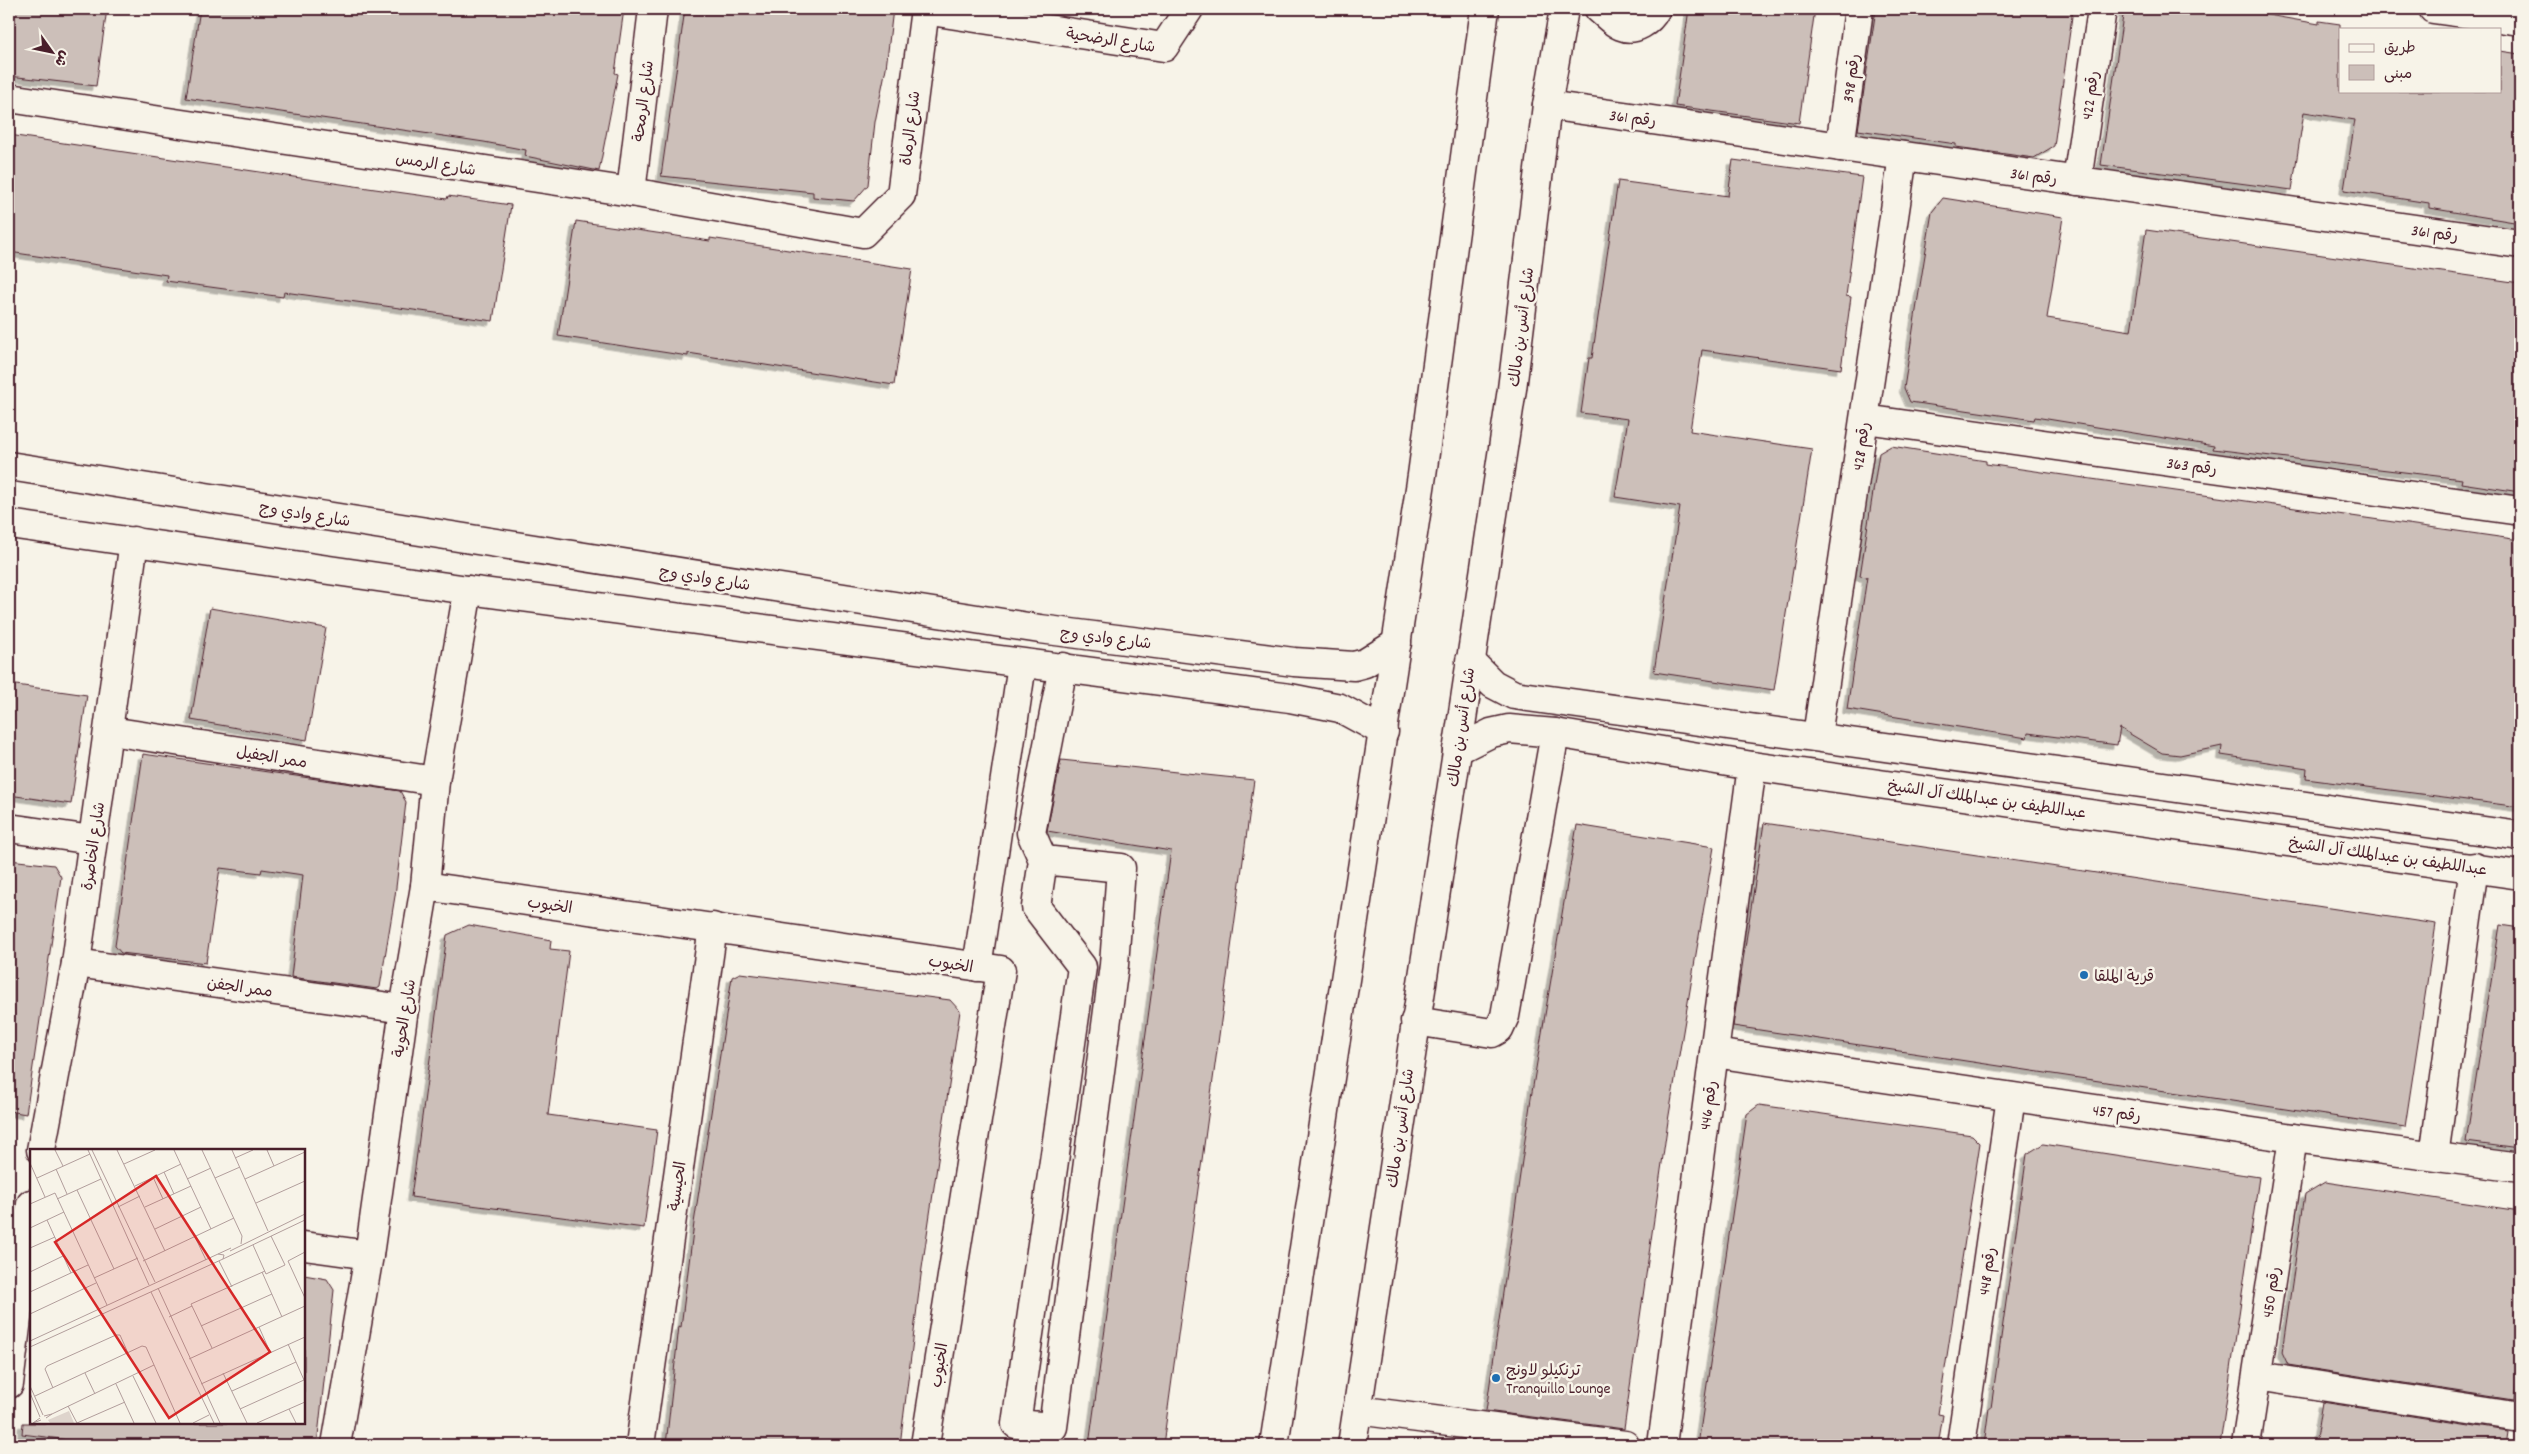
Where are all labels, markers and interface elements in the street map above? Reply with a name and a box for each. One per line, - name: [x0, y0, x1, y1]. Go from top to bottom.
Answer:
- street label: شارع الرضحية: [1064, 23, 1157, 60]
- north arrow: [28, 28, 78, 78]
- legend: [2339, 28, 2502, 92]
- text: طريق: [2384, 38, 2416, 60]
- text: ش: [49, 46, 74, 70]
- street label: رقم 398: [1838, 52, 1867, 104]
- street label: شارع الرمحة: [628, 59, 661, 143]
- text: مبنى: [2384, 64, 2412, 86]
- street label: رقم 422: [2077, 69, 2106, 121]
- street label: شارع الرماة: [895, 90, 927, 167]
- street label: رقم 361: [1608, 105, 1658, 134]
- street label: شارع الرمس: [394, 148, 477, 183]
- street label: رقم 361: [2009, 163, 2059, 192]
- street label: رقم 361: [2410, 220, 2460, 249]
- street label: شارع أنس بن مالك: [1504, 266, 1541, 388]
- street label: رقم 428: [1848, 421, 1877, 472]
- street label: رقم 363: [2165, 453, 2218, 482]
- street label: شارع وادي وج: [257, 497, 352, 534]
- street label: شارع وادي وج: [657, 561, 752, 598]
- street label: شارع وادي وج: [1059, 622, 1153, 656]
- street label: شارع أنس بن مالك: [1443, 666, 1482, 789]
- street label: ممر الجفيل: [235, 742, 309, 775]
- street label: عبداللطيف بن عبدالملك آل الشيخ: [1886, 775, 2087, 826]
- street label: شارع الخاصرة: [77, 801, 112, 892]
- street label: عبداللطيف بن عبدالملك آل الشيخ: [2287, 832, 2488, 883]
- street label: الخبوب: [526, 892, 574, 921]
- street label: الخبوب: [926, 951, 975, 980]
- place label: قرية الملقا: [2094, 966, 2154, 989]
- marker: قرية الملقا: [2078, 969, 2090, 981]
- street label: ممر الجفن: [205, 972, 274, 1004]
- street label: شارع الحوية: [388, 978, 423, 1059]
- street label: شارع أنس بن مالك: [1382, 1067, 1421, 1190]
- street label: رقم 446: [1695, 1079, 1724, 1132]
- street label: رقم 457: [2091, 1100, 2142, 1129]
- inset map: [30, 1149, 305, 1424]
- street label: الحيسية: [664, 1160, 693, 1213]
- street label: رقم 448: [1974, 1246, 2003, 1297]
- street label: رقم 450: [2257, 1265, 2288, 1320]
- street label: الخبوب: [926, 1341, 955, 1390]
- place label: ترنكيلو لاونج Tranquillo Lounge: [1506, 1360, 1611, 1401]
- marker: ترنكيلو لاونج Tranquillo Lounge: [1490, 1372, 1502, 1384]

